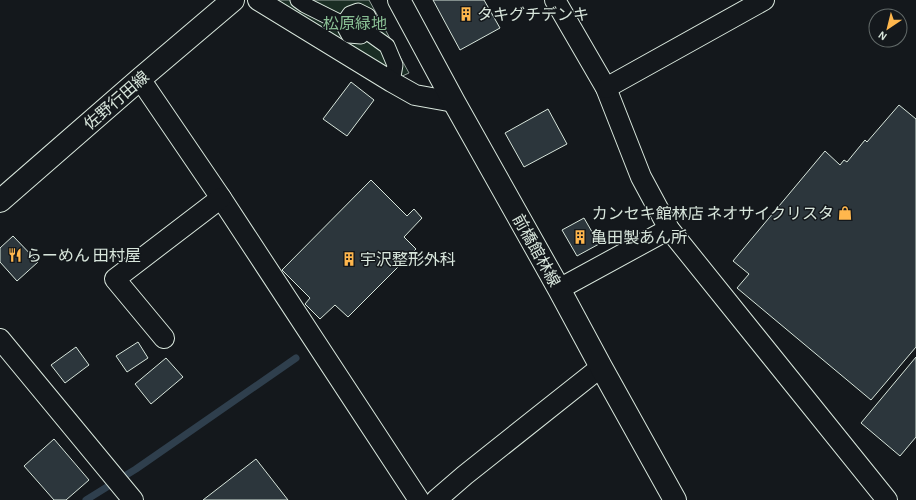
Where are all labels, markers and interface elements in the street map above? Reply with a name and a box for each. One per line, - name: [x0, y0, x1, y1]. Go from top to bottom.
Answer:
- building icon: タキグチデンキ: [458, 6, 474, 22]
- place label: タキグチデンキ: [477, 6, 589, 23]
- north arrow: [868, 8, 908, 48]
- park label: 松原緑地: [323, 15, 387, 32]
- text: N: [876, 29, 889, 42]
- street label: 佐野行田線: [81, 68, 152, 133]
- place label: カンセキ館林店 ネオサイクリスタ: [592, 205, 834, 222]
- shop icon: カンセキ館林店 ネオサイクリスタ: [837, 205, 853, 221]
- street label: 前橋館林線: [510, 211, 563, 289]
- building icon: 亀田製あん所: [572, 229, 588, 245]
- place label: 亀田製あん所: [591, 229, 687, 246]
- restaurant icon: らーめん 田村屋: [7, 247, 23, 263]
- place label: らーめん 田村屋: [26, 247, 141, 264]
- building icon: 宇沢整形外科: [341, 251, 357, 267]
- place label: 宇沢整形外科: [360, 251, 456, 268]

